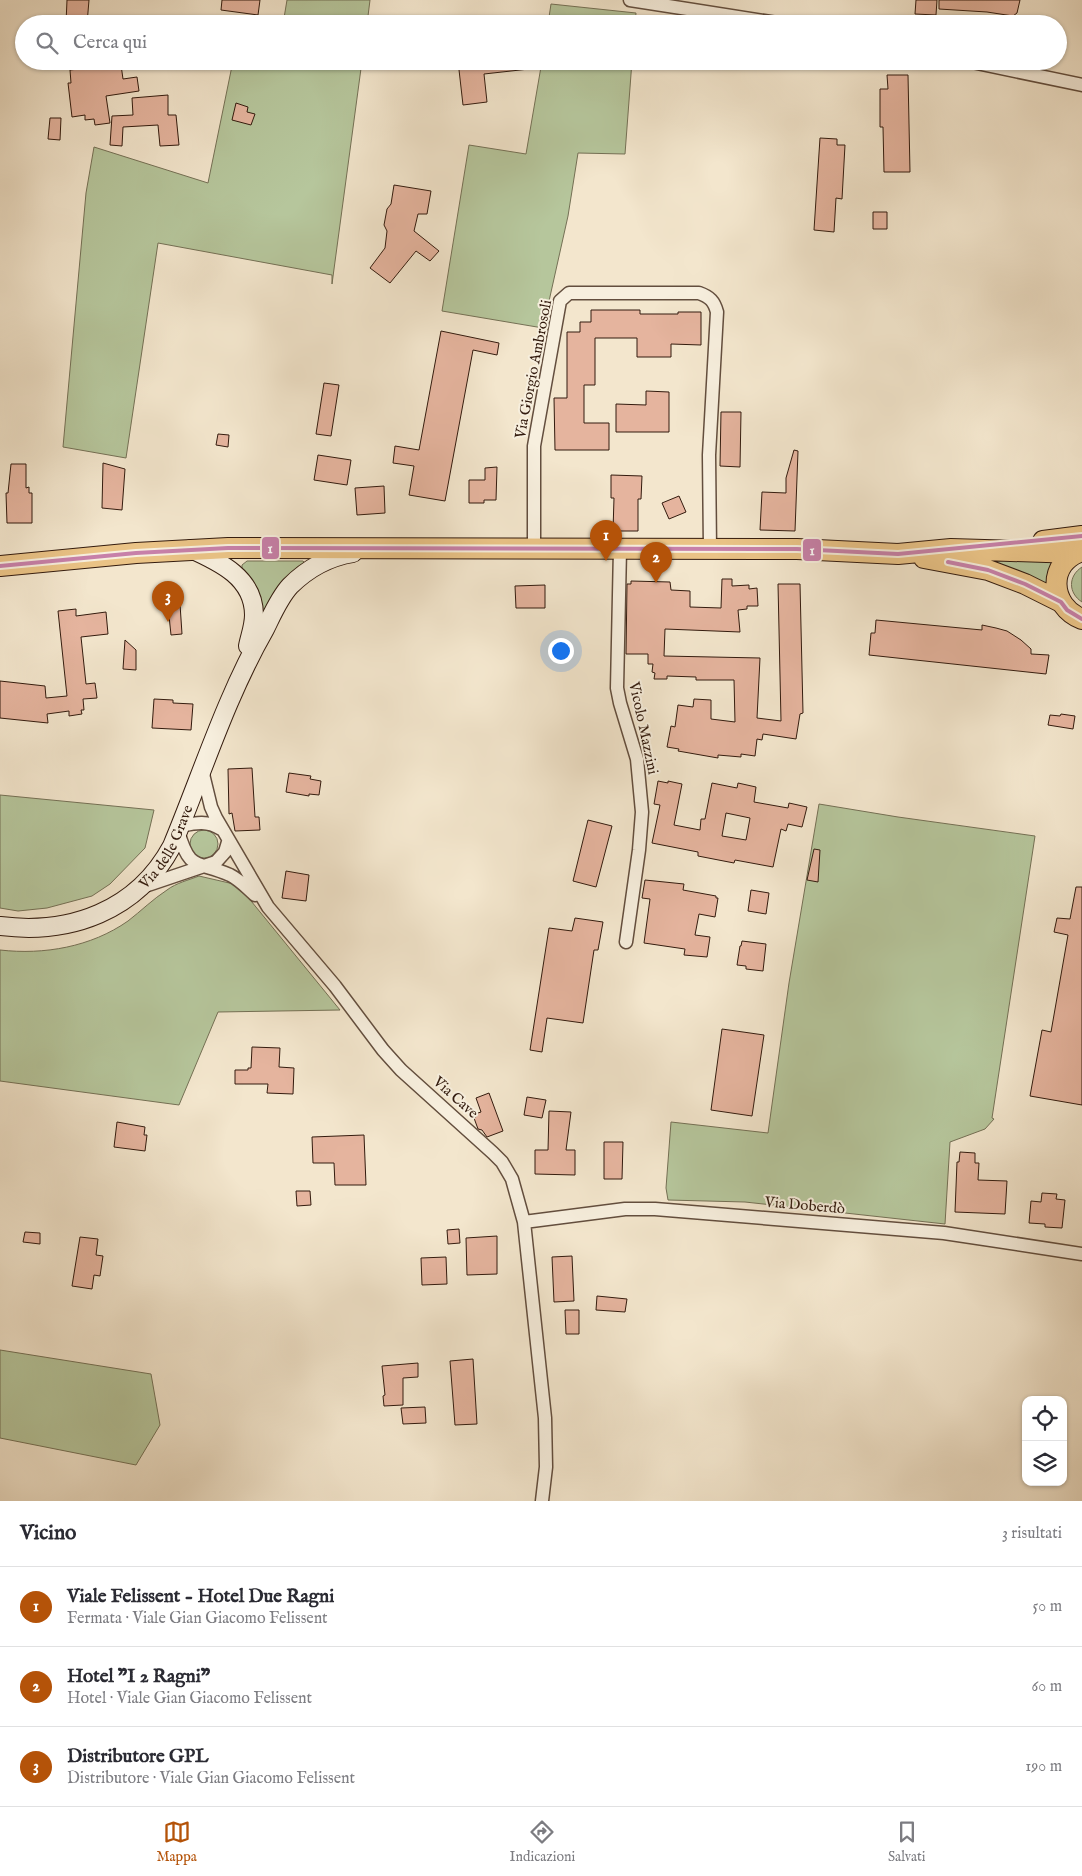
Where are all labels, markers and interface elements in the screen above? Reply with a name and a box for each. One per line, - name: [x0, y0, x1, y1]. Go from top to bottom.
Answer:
- search box: [15, 15, 1067, 70]
- icon: search: [33, 29, 61, 57]
- text: Cerca qui: [73, 31, 147, 55]
- street label: Via Giorgio Ambrosoli: [511, 298, 556, 441]
- pin: 1: [590, 520, 622, 561]
- line badge: 1: [261, 536, 280, 560]
- line badge: 1: [802, 538, 822, 562]
- text: 1: [267, 540, 273, 558]
- pin: 2: [640, 542, 672, 583]
- text: 1: [809, 542, 815, 560]
- pin: 3: [152, 581, 184, 622]
- your location: [548, 638, 574, 664]
- street label: Vicolo Mazzini: [624, 679, 663, 776]
- street label: Via delle Grave: [134, 802, 198, 894]
- street label: Via Cave: [428, 1072, 482, 1123]
- street label: Via Doberdò: [763, 1192, 846, 1218]
- map controls: [1022, 1396, 1067, 1486]
- button: locate: [1022, 1396, 1067, 1441]
- button: layers: [1022, 1441, 1067, 1486]
- text: Vicino: [20, 1520, 76, 1547]
- text: 3 risultati: [1002, 1524, 1062, 1544]
- text: Viale Felissent - Hotel Due Ragni: [67, 1585, 334, 1609]
- text: 1: [33, 1597, 39, 1617]
- text: 50 m: [1033, 1597, 1062, 1617]
- text: Fermata · Viale Gian Giacomo Felissent: [67, 1609, 328, 1629]
- text: Hotel "I 2 Ragni": [67, 1665, 210, 1689]
- text: 2: [32, 1677, 40, 1697]
- text: 60 m: [1032, 1677, 1062, 1697]
- text: Hotel · Viale Gian Giacomo Felissent: [67, 1689, 312, 1709]
- text: Distributore GPL: [67, 1745, 209, 1769]
- text: 3: [33, 1757, 39, 1777]
- text: 190 m: [1025, 1757, 1062, 1777]
- text: Distributore · Viale Gian Giacomo Felissent: [67, 1769, 355, 1789]
- tab: Mappa: [156, 1818, 197, 1866]
- tab: Indicazioni: [510, 1818, 575, 1866]
- tab: Salvati: [888, 1818, 926, 1866]

